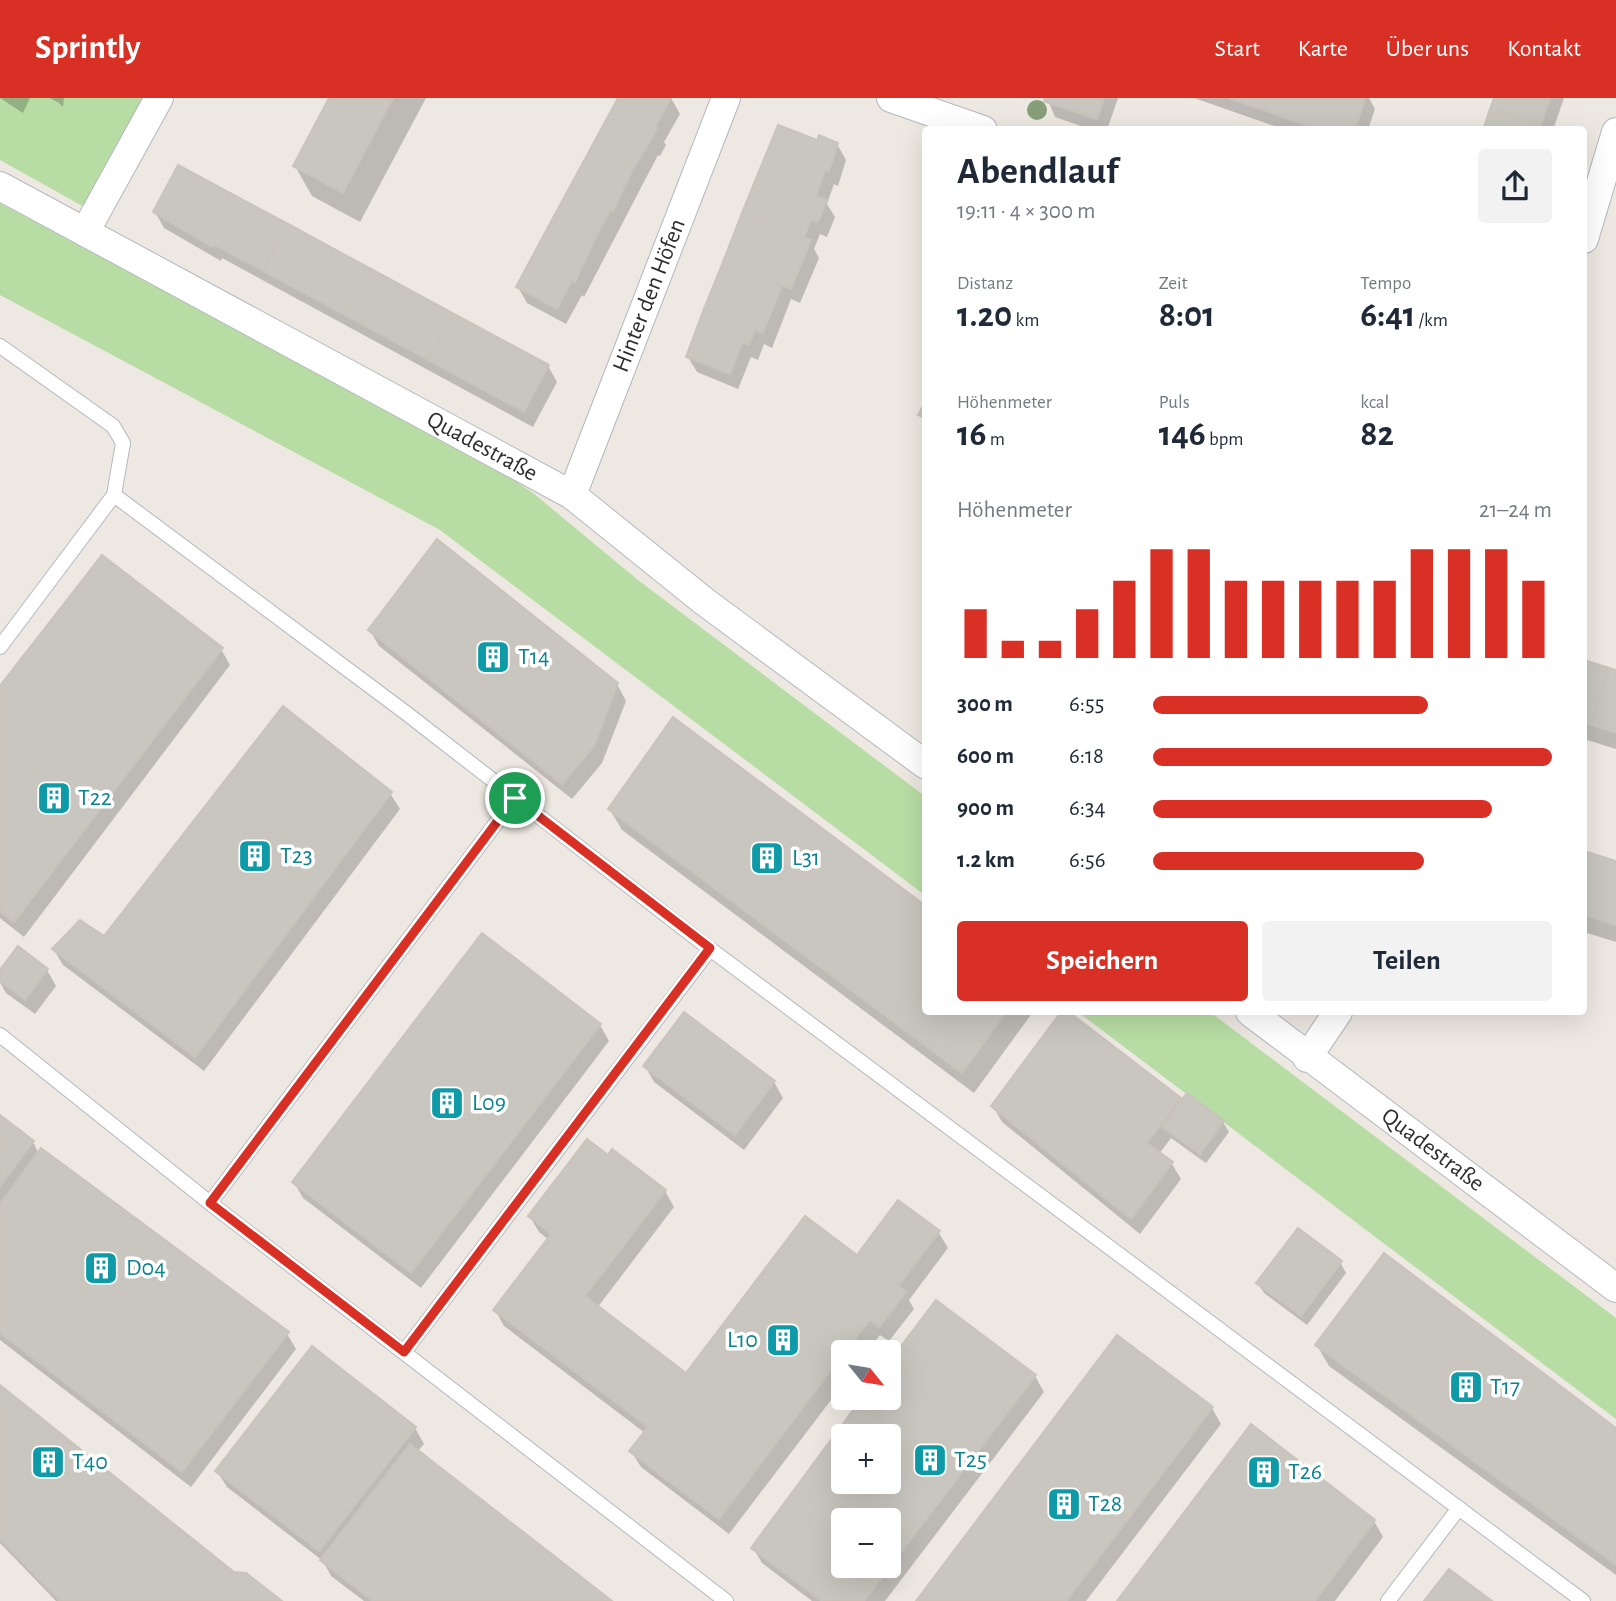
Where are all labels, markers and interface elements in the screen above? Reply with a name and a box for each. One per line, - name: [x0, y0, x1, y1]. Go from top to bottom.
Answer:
- text: Sprintly: [35, 32, 140, 65]
- text: Start: [1215, 37, 1260, 61]
- text: Karte: [1298, 37, 1348, 61]
- text: Über uns: [1386, 37, 1469, 61]
- text: Kontakt: [1507, 37, 1581, 61]
- button: share: [1478, 149, 1552, 223]
- text: Abendlauf: [957, 153, 1118, 191]
- text: 19:11 · 4 × 300 m: [957, 200, 1095, 223]
- street label: Hinter den Höfen: [609, 216, 690, 375]
- text: Distanz: [957, 274, 1013, 293]
- text: Zeit: [1159, 274, 1188, 293]
- text: Tempo: [1360, 274, 1411, 293]
- text: 1.20: [957, 298, 1012, 333]
- text: 8:01: [1159, 298, 1215, 333]
- text: 6:41: [1360, 298, 1415, 333]
- text: km: [1012, 311, 1039, 330]
- text: /km: [1415, 311, 1448, 330]
- text: Höhenmeter: [957, 393, 1052, 412]
- text: Puls: [1159, 393, 1190, 412]
- text: kcal: [1360, 393, 1389, 412]
- street label: Quadestraße: [423, 407, 541, 486]
- text: 16: [957, 417, 987, 452]
- text: 146: [1159, 417, 1206, 452]
- text: 82: [1360, 417, 1394, 452]
- text: m: [987, 430, 1005, 449]
- text: bpm: [1206, 430, 1243, 449]
- text: Höhenmeter: [957, 499, 1072, 522]
- text: 21–24 m: [1479, 499, 1552, 522]
- building icon: T14: [474, 638, 512, 676]
- place label: T14: [518, 645, 550, 669]
- text: 300 m: [957, 693, 1013, 716]
- text: 6:55: [1069, 693, 1104, 716]
- text: 600 m: [957, 745, 1014, 768]
- text: 6:18: [1069, 745, 1104, 768]
- pin: [485, 768, 545, 828]
- building icon: T22: [35, 779, 73, 817]
- icon: arrive: [496, 779, 534, 817]
- place label: T22: [78, 786, 112, 810]
- text: 900 m: [957, 797, 1014, 820]
- text: 6:34: [1069, 797, 1106, 820]
- building icon: T23: [236, 837, 274, 875]
- building icon: L31: [748, 839, 786, 877]
- place label: T23: [280, 844, 313, 868]
- place label: L31: [792, 846, 820, 870]
- text: 1.2 km: [957, 849, 1015, 872]
- text: 6:56: [1069, 849, 1106, 872]
- button: Speichern: [957, 921, 1248, 1001]
- button: Teilen: [1262, 921, 1552, 1001]
- building icon: L09: [428, 1084, 466, 1122]
- place label: L09: [472, 1091, 506, 1115]
- street label: Quadestraße: [1377, 1104, 1489, 1196]
- building icon: D04: [82, 1249, 120, 1287]
- place label: D04: [126, 1256, 166, 1280]
- building icon: L10: [764, 1321, 802, 1359]
- place label: L10: [727, 1328, 758, 1352]
- north arrow: [831, 1340, 901, 1410]
- map controls: [831, 1340, 901, 1578]
- building icon: T17: [1447, 1368, 1485, 1406]
- place label: T17: [1490, 1375, 1520, 1399]
- button: +: [831, 1424, 901, 1494]
- building icon: T25: [911, 1441, 949, 1479]
- building icon: T40: [29, 1443, 67, 1481]
- place label: T25: [954, 1448, 987, 1472]
- place label: T40: [72, 1450, 108, 1474]
- building icon: T26: [1245, 1453, 1283, 1491]
- place label: T26: [1288, 1460, 1322, 1484]
- building icon: T28: [1045, 1485, 1083, 1523]
- place label: T28: [1088, 1492, 1122, 1516]
- button: −: [831, 1508, 901, 1578]

